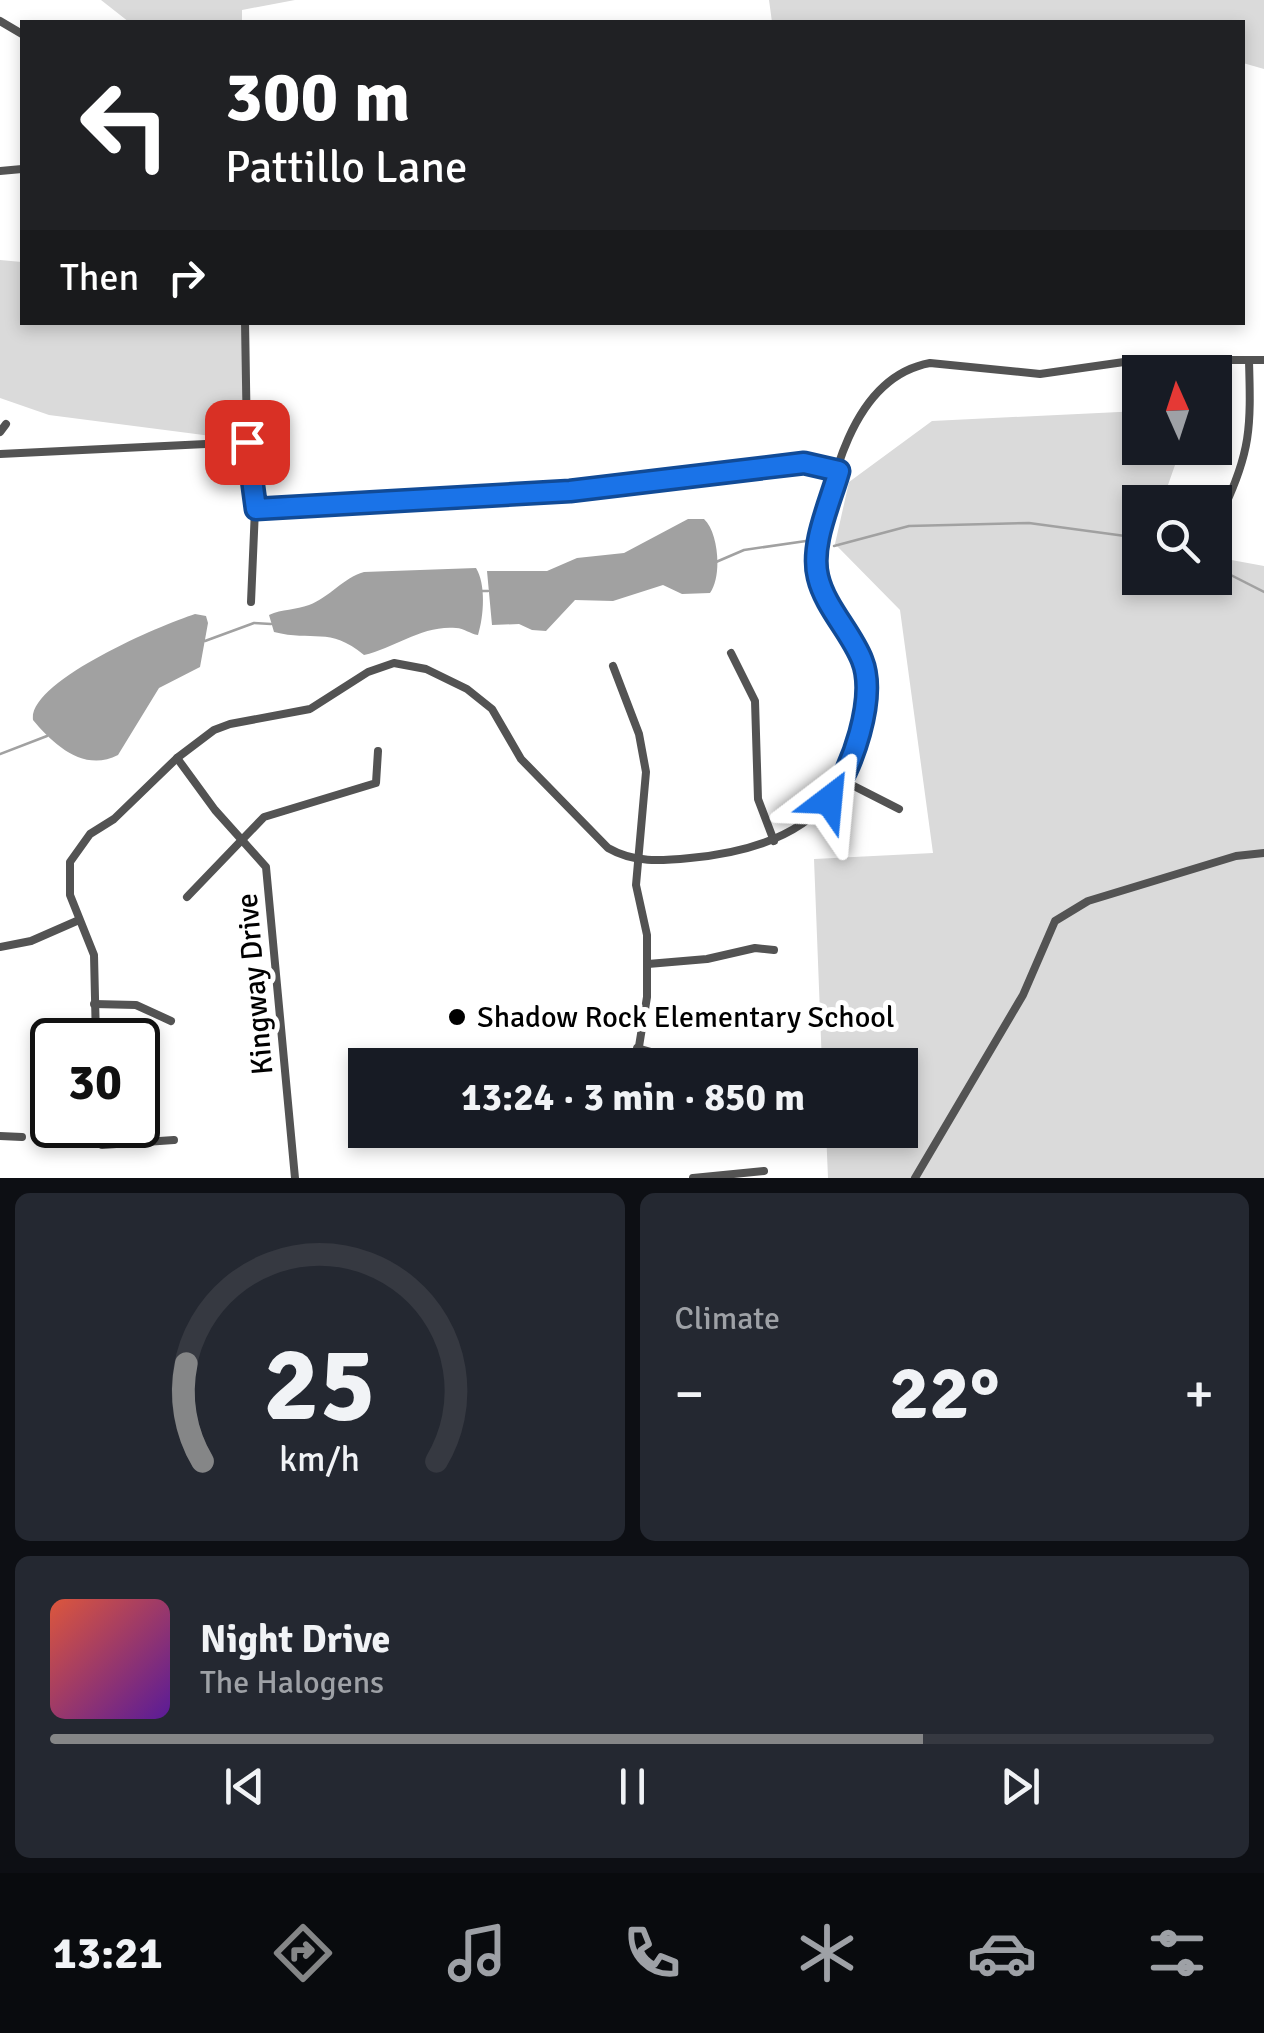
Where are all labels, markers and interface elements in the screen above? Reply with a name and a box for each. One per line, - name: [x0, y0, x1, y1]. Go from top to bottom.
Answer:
- text: 300 m: [225, 54, 410, 140]
- icon: left: [60, 60, 190, 190]
- text: Pattillo Lane: [225, 140, 468, 195]
- icon: right: [159, 250, 214, 305]
- text: Then: [60, 254, 139, 301]
- north arrow: [1122, 355, 1232, 465]
- map controls: [1122, 355, 1232, 595]
- pin: [205, 400, 290, 485]
- icon: arrive: [220, 415, 275, 470]
- button: search: [1122, 485, 1232, 595]
- position arrow: [777, 748, 881, 852]
- street label: Kingway Drive: [229, 892, 281, 1076]
- place label: Shadow Rock Elementary School: [477, 999, 895, 1036]
- marker: Shadow Rock Elementary School: [446, 1006, 468, 1028]
- speed limit sign: 30: [30, 1018, 160, 1148]
- text: 13:24 · 3 min · 850 m: [461, 1074, 805, 1121]
- text: Climate: [675, 1299, 780, 1338]
- text: 25: [264, 1321, 376, 1449]
- text: 22°: [889, 1347, 1000, 1440]
- text: −: [675, 1360, 704, 1428]
- text: +: [1184, 1360, 1214, 1428]
- text: km/h: [279, 1437, 360, 1481]
- text: Night Drive: [200, 1616, 390, 1663]
- text: The Halogens: [200, 1663, 384, 1702]
- icon: previous: [217, 1759, 272, 1814]
- icon: pause: [605, 1759, 660, 1814]
- icon: next: [993, 1759, 1048, 1814]
- icon: directions: [268, 1918, 338, 1988]
- icon: music: [442, 1918, 512, 1988]
- icon: phone: [617, 1918, 687, 1988]
- icon: climate: [792, 1918, 862, 1988]
- icon: car: [967, 1918, 1037, 1988]
- icon: filters: [1142, 1918, 1212, 1988]
- text: 13:21: [52, 1926, 163, 1981]

